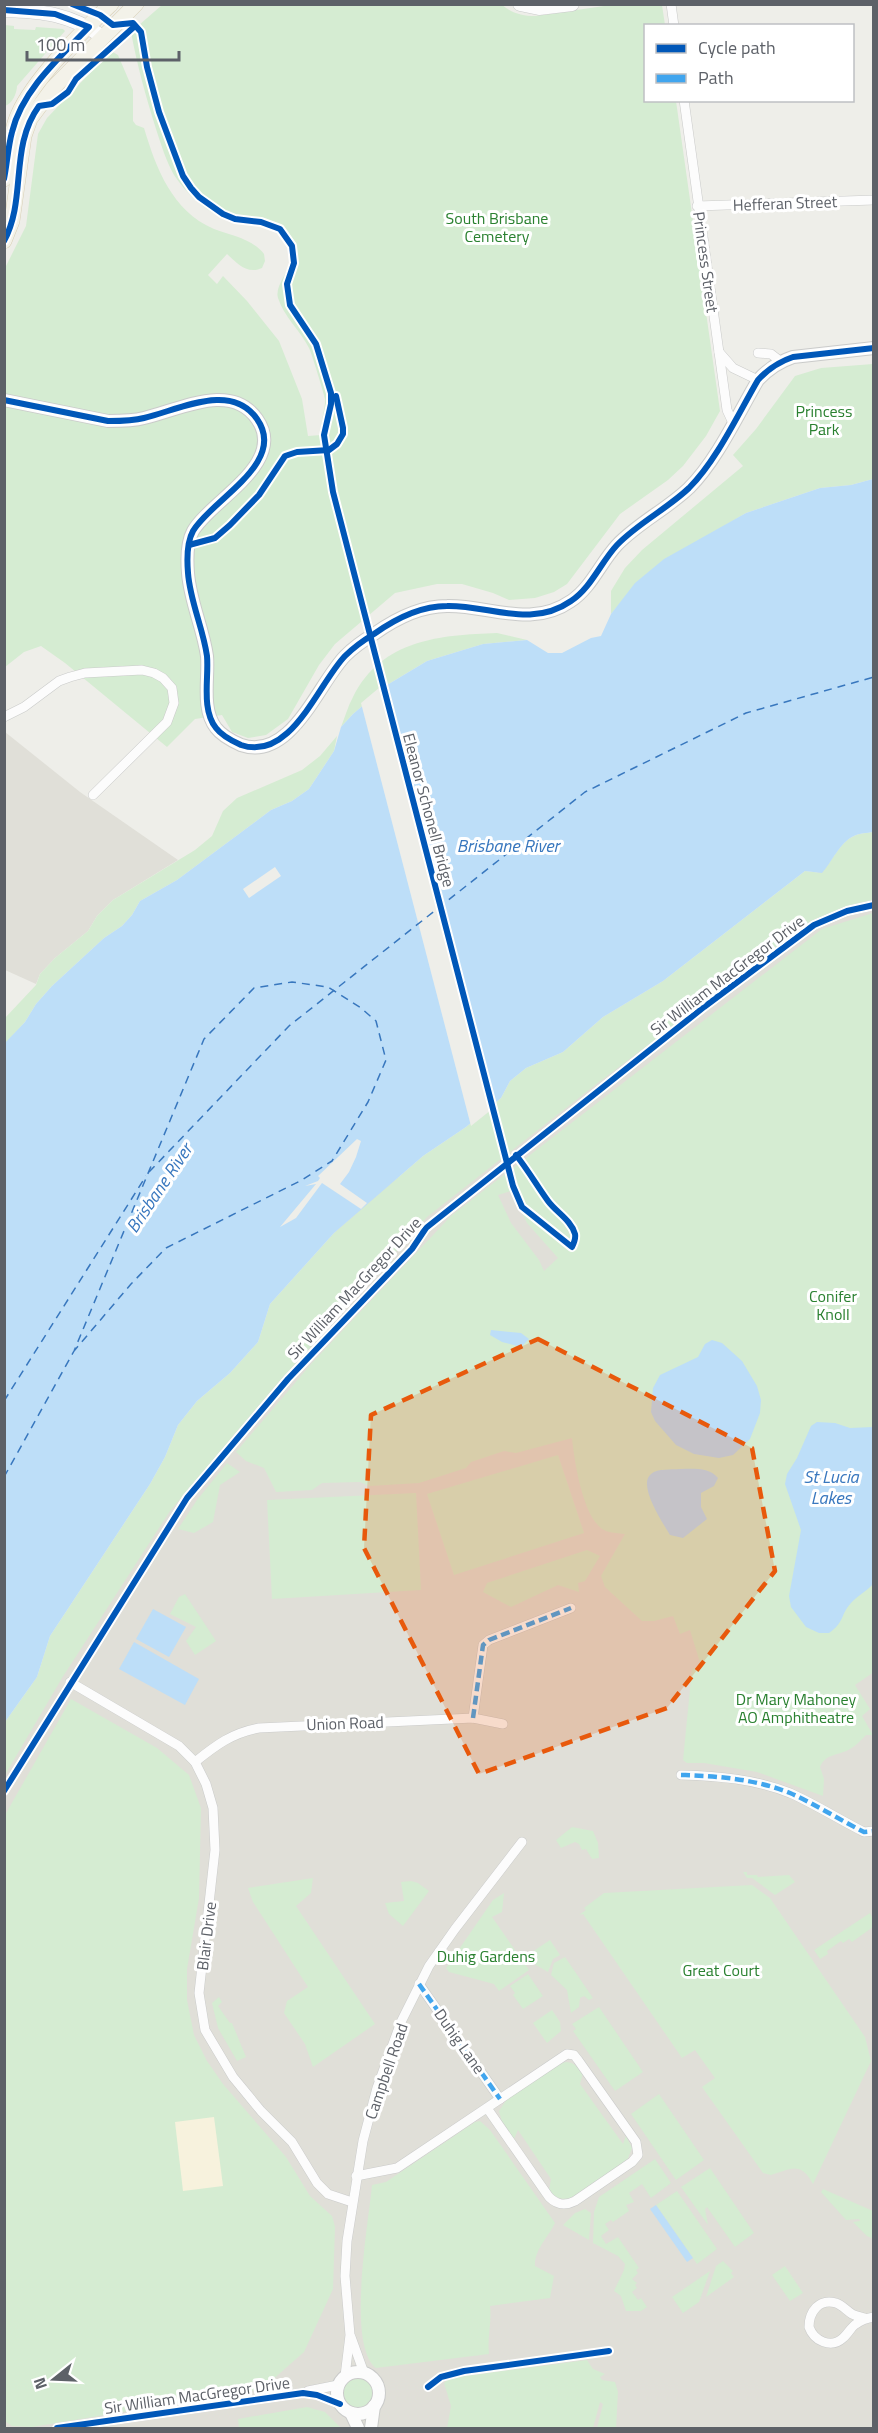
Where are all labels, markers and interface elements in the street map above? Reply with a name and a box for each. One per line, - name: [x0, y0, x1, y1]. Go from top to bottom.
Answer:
- scale bar: [27, 24, 178, 62]
- legend: [644, 24, 854, 102]
- text: 100 m: [36, 31, 85, 58]
- text: Cycle path: [698, 34, 776, 61]
- text: Path: [698, 64, 734, 91]
- street label: Hefferan Street: [732, 189, 838, 217]
- park label: South Brisbane Cemetery: [446, 206, 548, 248]
- street label: Princess Street: [687, 210, 725, 314]
- park label: Princess Park: [796, 399, 852, 441]
- street label: Eleanor Schonell Bridge: [397, 730, 461, 890]
- water label: Brisbane River: [457, 832, 562, 859]
- street label: Sir William MacGregor Drive: [645, 909, 809, 1041]
- water label: Brisbane River: [119, 1136, 200, 1238]
- street label: Sir William MacGregor Drive: [281, 1211, 427, 1365]
- park label: Conifer Knoll: [809, 1284, 857, 1326]
- water label: St Lucia Lakes: [803, 1463, 860, 1511]
- park label: Dr Mary Mahoney AO Amphitheatre: [736, 1687, 856, 1729]
- street label: Union Road: [306, 1710, 384, 1736]
- street label: Blair Drive: [190, 1900, 222, 1972]
- park label: Duhig Gardens: [437, 1944, 535, 1968]
- park label: Great Court: [682, 1958, 760, 1982]
- street label: Duhig Lane: [429, 2003, 491, 2079]
- street label: Campbell Road: [358, 2020, 414, 2122]
- north arrow: [24, 2349, 84, 2409]
- street label: Sir William MacGregor Drive: [103, 2370, 291, 2420]
- text: N: [27, 2375, 53, 2393]

